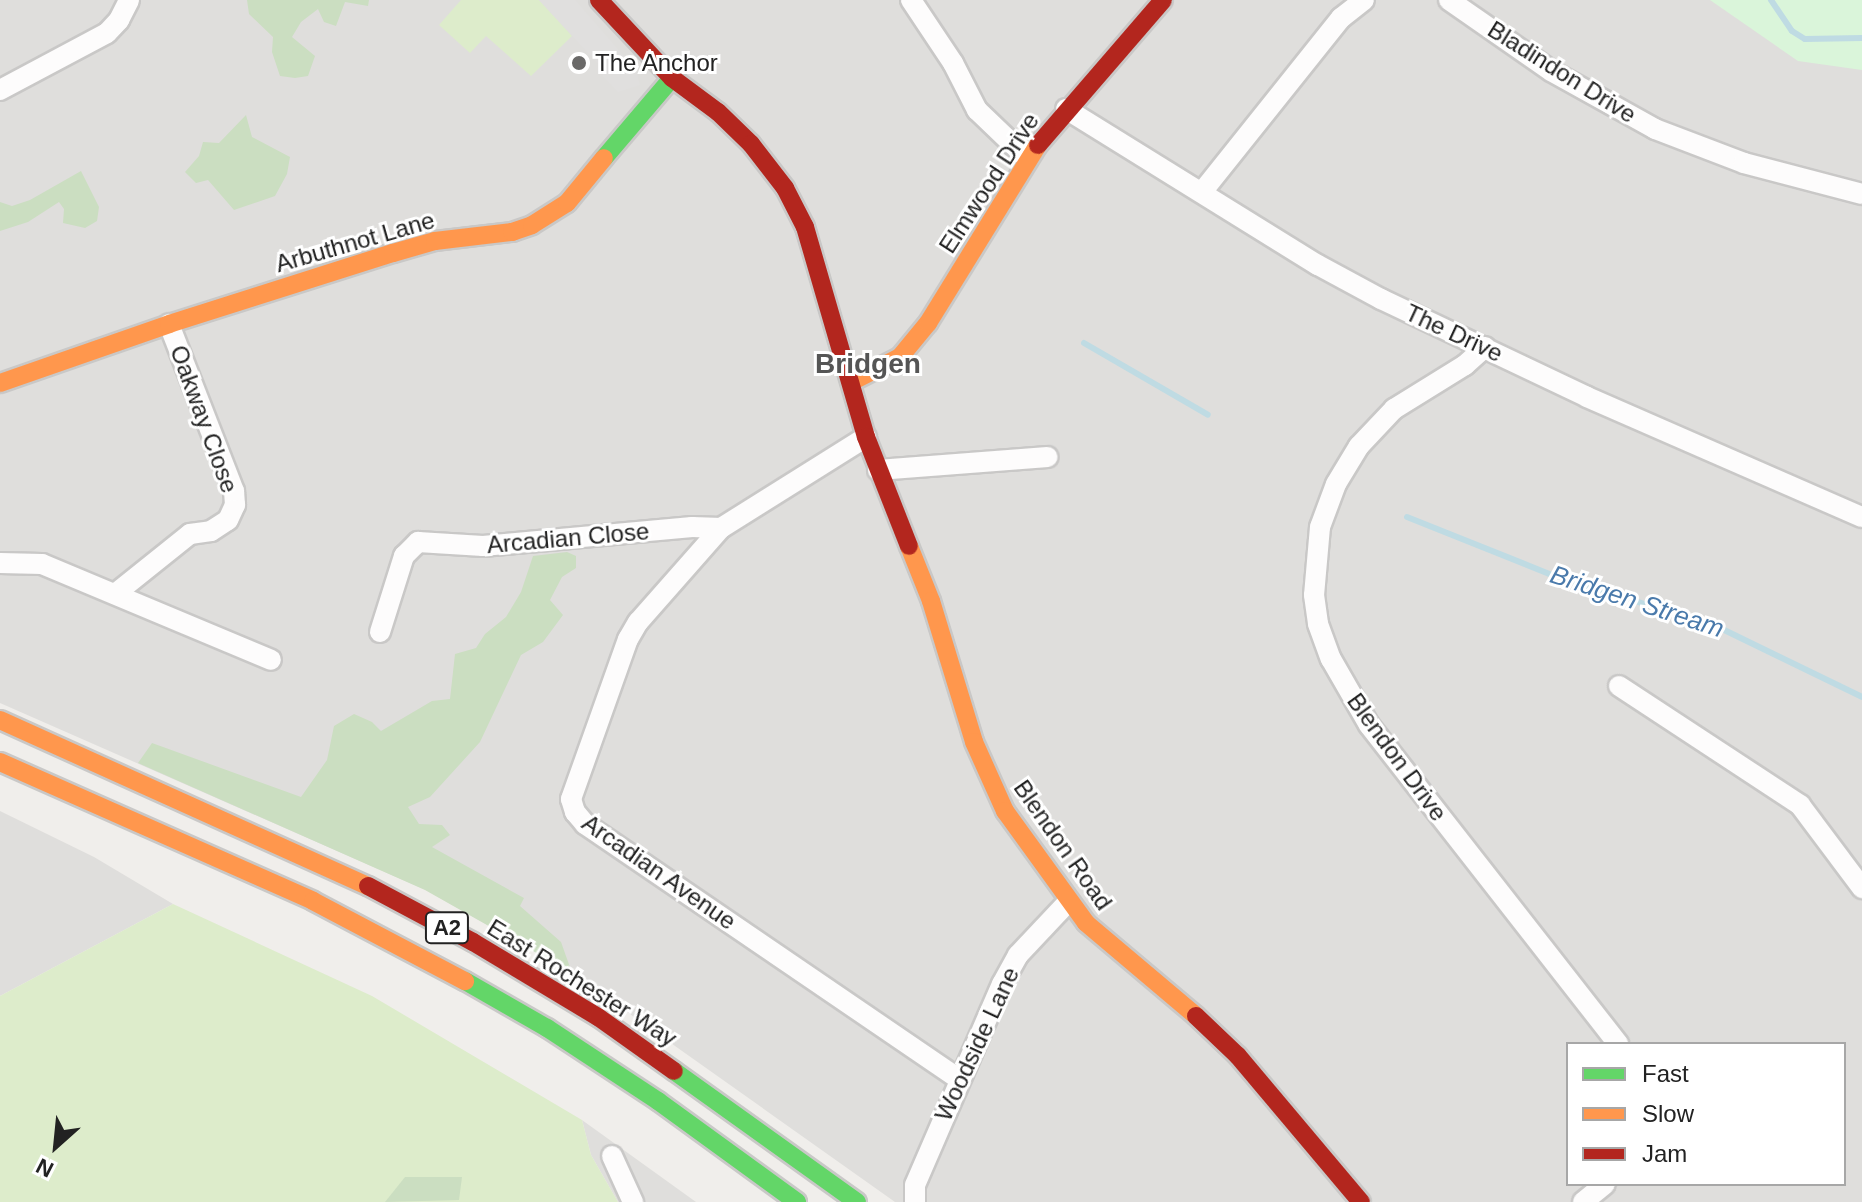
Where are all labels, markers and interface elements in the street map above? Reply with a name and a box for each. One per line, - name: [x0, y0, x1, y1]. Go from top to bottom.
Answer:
- street label: Bladindon Drive: [1483, 15, 1641, 129]
- place label: The Anchor: [595, 49, 719, 77]
- marker: The Anchor: [570, 54, 588, 72]
- street label: Elmwood Drive: [933, 107, 1045, 259]
- street label: Arbuthnot Lane: [272, 206, 438, 278]
- street label: The Drive: [1401, 298, 1507, 368]
- street label: Oakway Close: [164, 341, 244, 497]
- district label: Bridgen: [815, 347, 921, 381]
- street label: Arcadian Close: [486, 517, 650, 559]
- water label: Bridgen Stream: [1546, 559, 1728, 645]
- street label: Blendon Drive: [1341, 688, 1453, 826]
- street label: Blendon Road: [1008, 774, 1118, 916]
- street label: Arcadian Avenue: [576, 808, 742, 936]
- road number: A2: [423, 910, 471, 946]
- street label: East Rochester Way: [482, 913, 682, 1053]
- street label: Woodside Lane: [929, 963, 1025, 1125]
- legend: [1566, 1042, 1846, 1186]
- text: Fast: [1642, 1060, 1689, 1087]
- text: Slow: [1642, 1100, 1694, 1127]
- north arrow: [16, 1106, 96, 1186]
- text: Jam: [1642, 1140, 1687, 1167]
- text: N: [32, 1153, 58, 1183]

